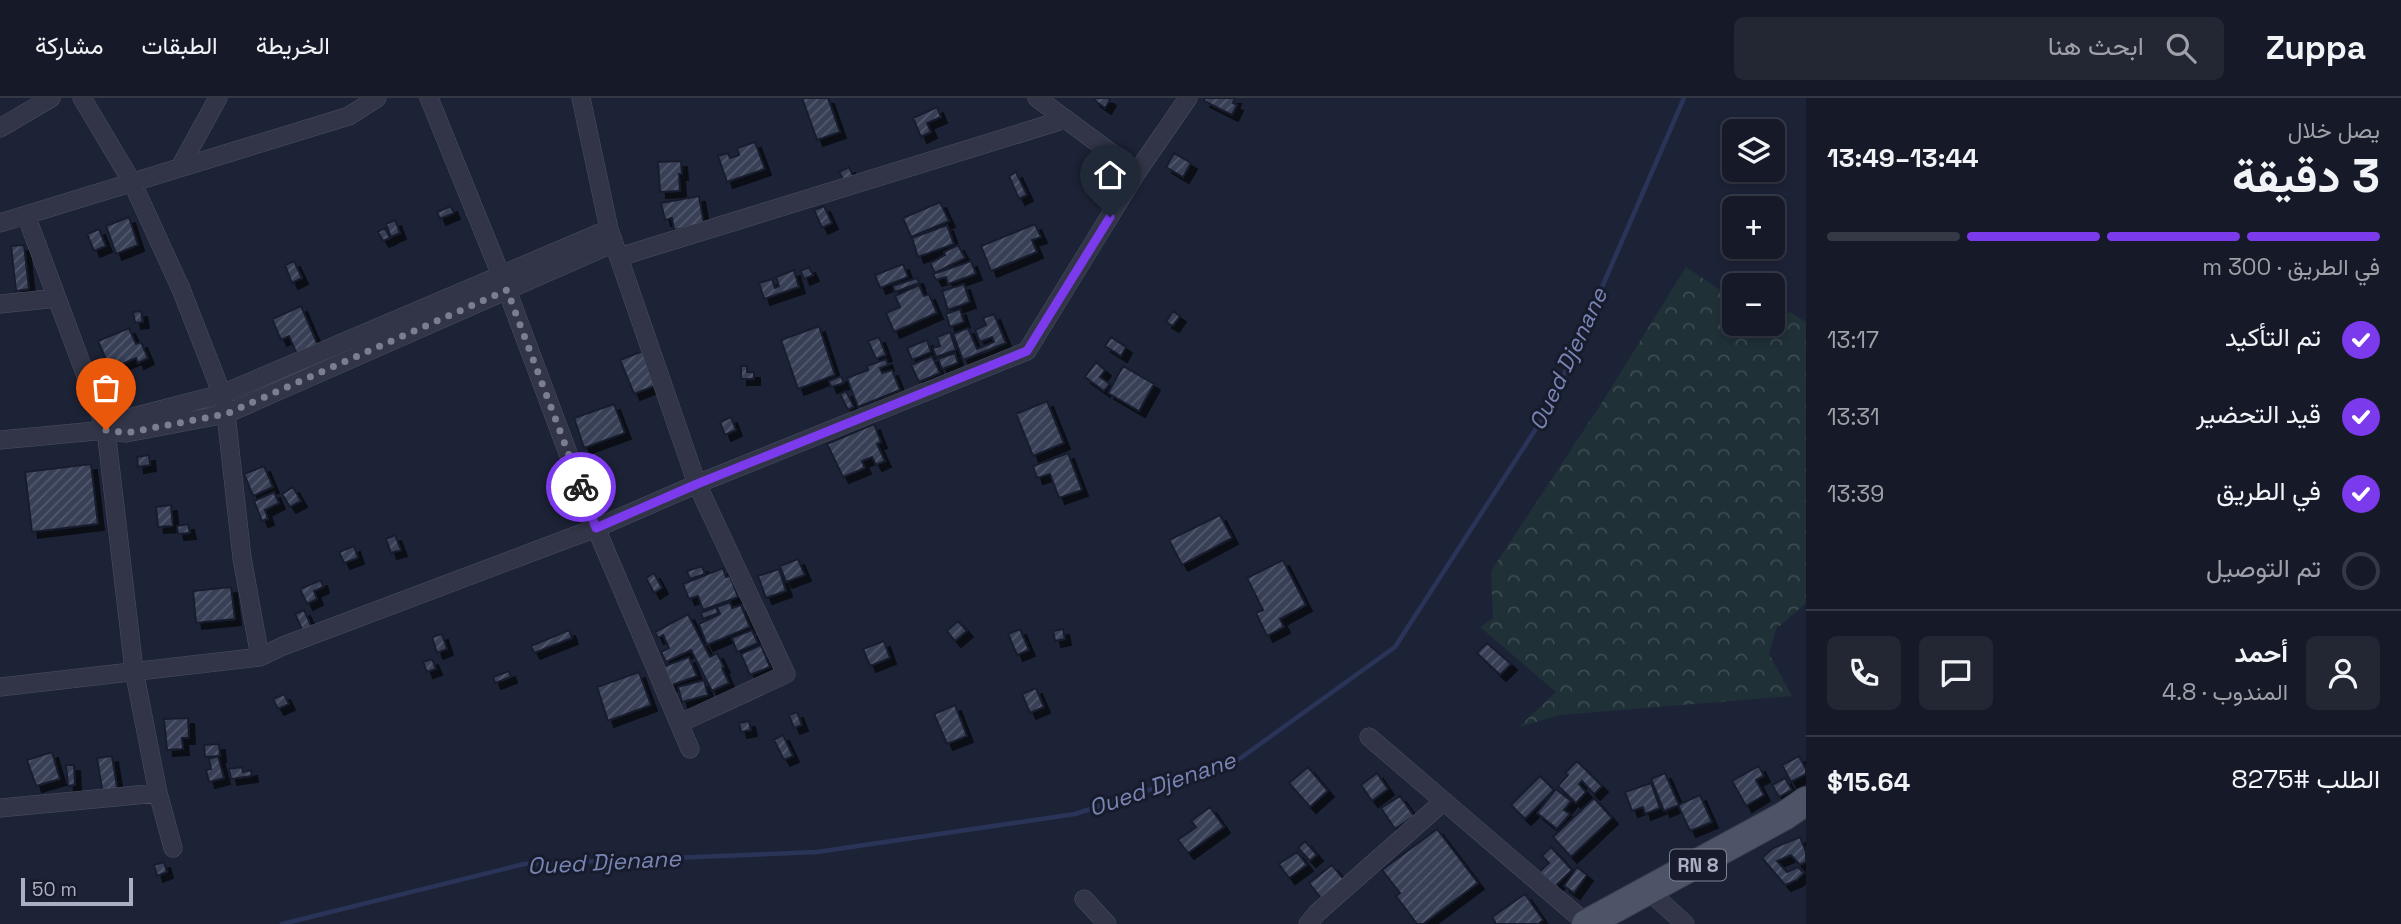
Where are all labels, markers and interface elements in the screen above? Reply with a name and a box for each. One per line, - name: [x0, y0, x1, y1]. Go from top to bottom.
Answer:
- search box: [1734, 17, 2224, 80]
- text: Zuppa: [2266, 27, 2366, 69]
- text: ابحث هنا: [2048, 29, 2144, 63]
- icon: search: [2162, 29, 2200, 67]
- text: مشاركة: [35, 30, 103, 61]
- text: الطبقات: [141, 30, 218, 61]
- text: الخريطة: [256, 30, 330, 61]
- text: يصل خلال: [2288, 115, 2380, 145]
- map controls: [1722, 119, 1785, 336]
- button: layers: [1722, 119, 1785, 182]
- text: 13:44–13:49: [1827, 141, 1979, 175]
- pin: [1080, 145, 1140, 217]
- text: 3 دقيقة: [2232, 147, 2380, 205]
- icon: home: [1091, 156, 1129, 194]
- button: +: [1722, 196, 1785, 259]
- text: في الطريق · 300 m: [2202, 252, 2380, 282]
- button: −: [1722, 273, 1785, 336]
- water label: Oued Djenane: [1522, 282, 1615, 435]
- text: تم التأكيد: [2225, 320, 2321, 354]
- icon: check: [2342, 321, 2380, 359]
- text: 13:17: [1827, 325, 1879, 355]
- pin: [76, 358, 136, 430]
- icon: bag: [87, 369, 125, 407]
- text: قيد التحضير: [2196, 397, 2321, 431]
- icon: check: [2342, 398, 2380, 436]
- text: 13:31: [1827, 402, 1880, 432]
- courier: [546, 452, 616, 522]
- icon: bike: [562, 468, 600, 506]
- text: في الطريق: [2216, 474, 2321, 508]
- icon: check: [2342, 475, 2380, 513]
- text: 13:39: [1827, 479, 1884, 509]
- text: تم التوصيل: [2206, 551, 2321, 585]
- button: phone: [1827, 636, 1901, 710]
- button: chat: [1919, 636, 1993, 710]
- text: أحمد: [2235, 636, 2288, 670]
- button: person: [2306, 636, 2380, 710]
- text: المندوب · 4.8: [2162, 677, 2288, 707]
- water label: Oued Djenane: [1085, 744, 1241, 823]
- text: الطلب #8275: [2232, 762, 2380, 796]
- text: $15.64: [1827, 765, 1910, 799]
- water label: Oued Djenane: [527, 843, 683, 881]
- road number: RN 8: [1670, 850, 1726, 880]
- scale bar: [21, 875, 133, 907]
- text: 50 m: [32, 877, 77, 902]

